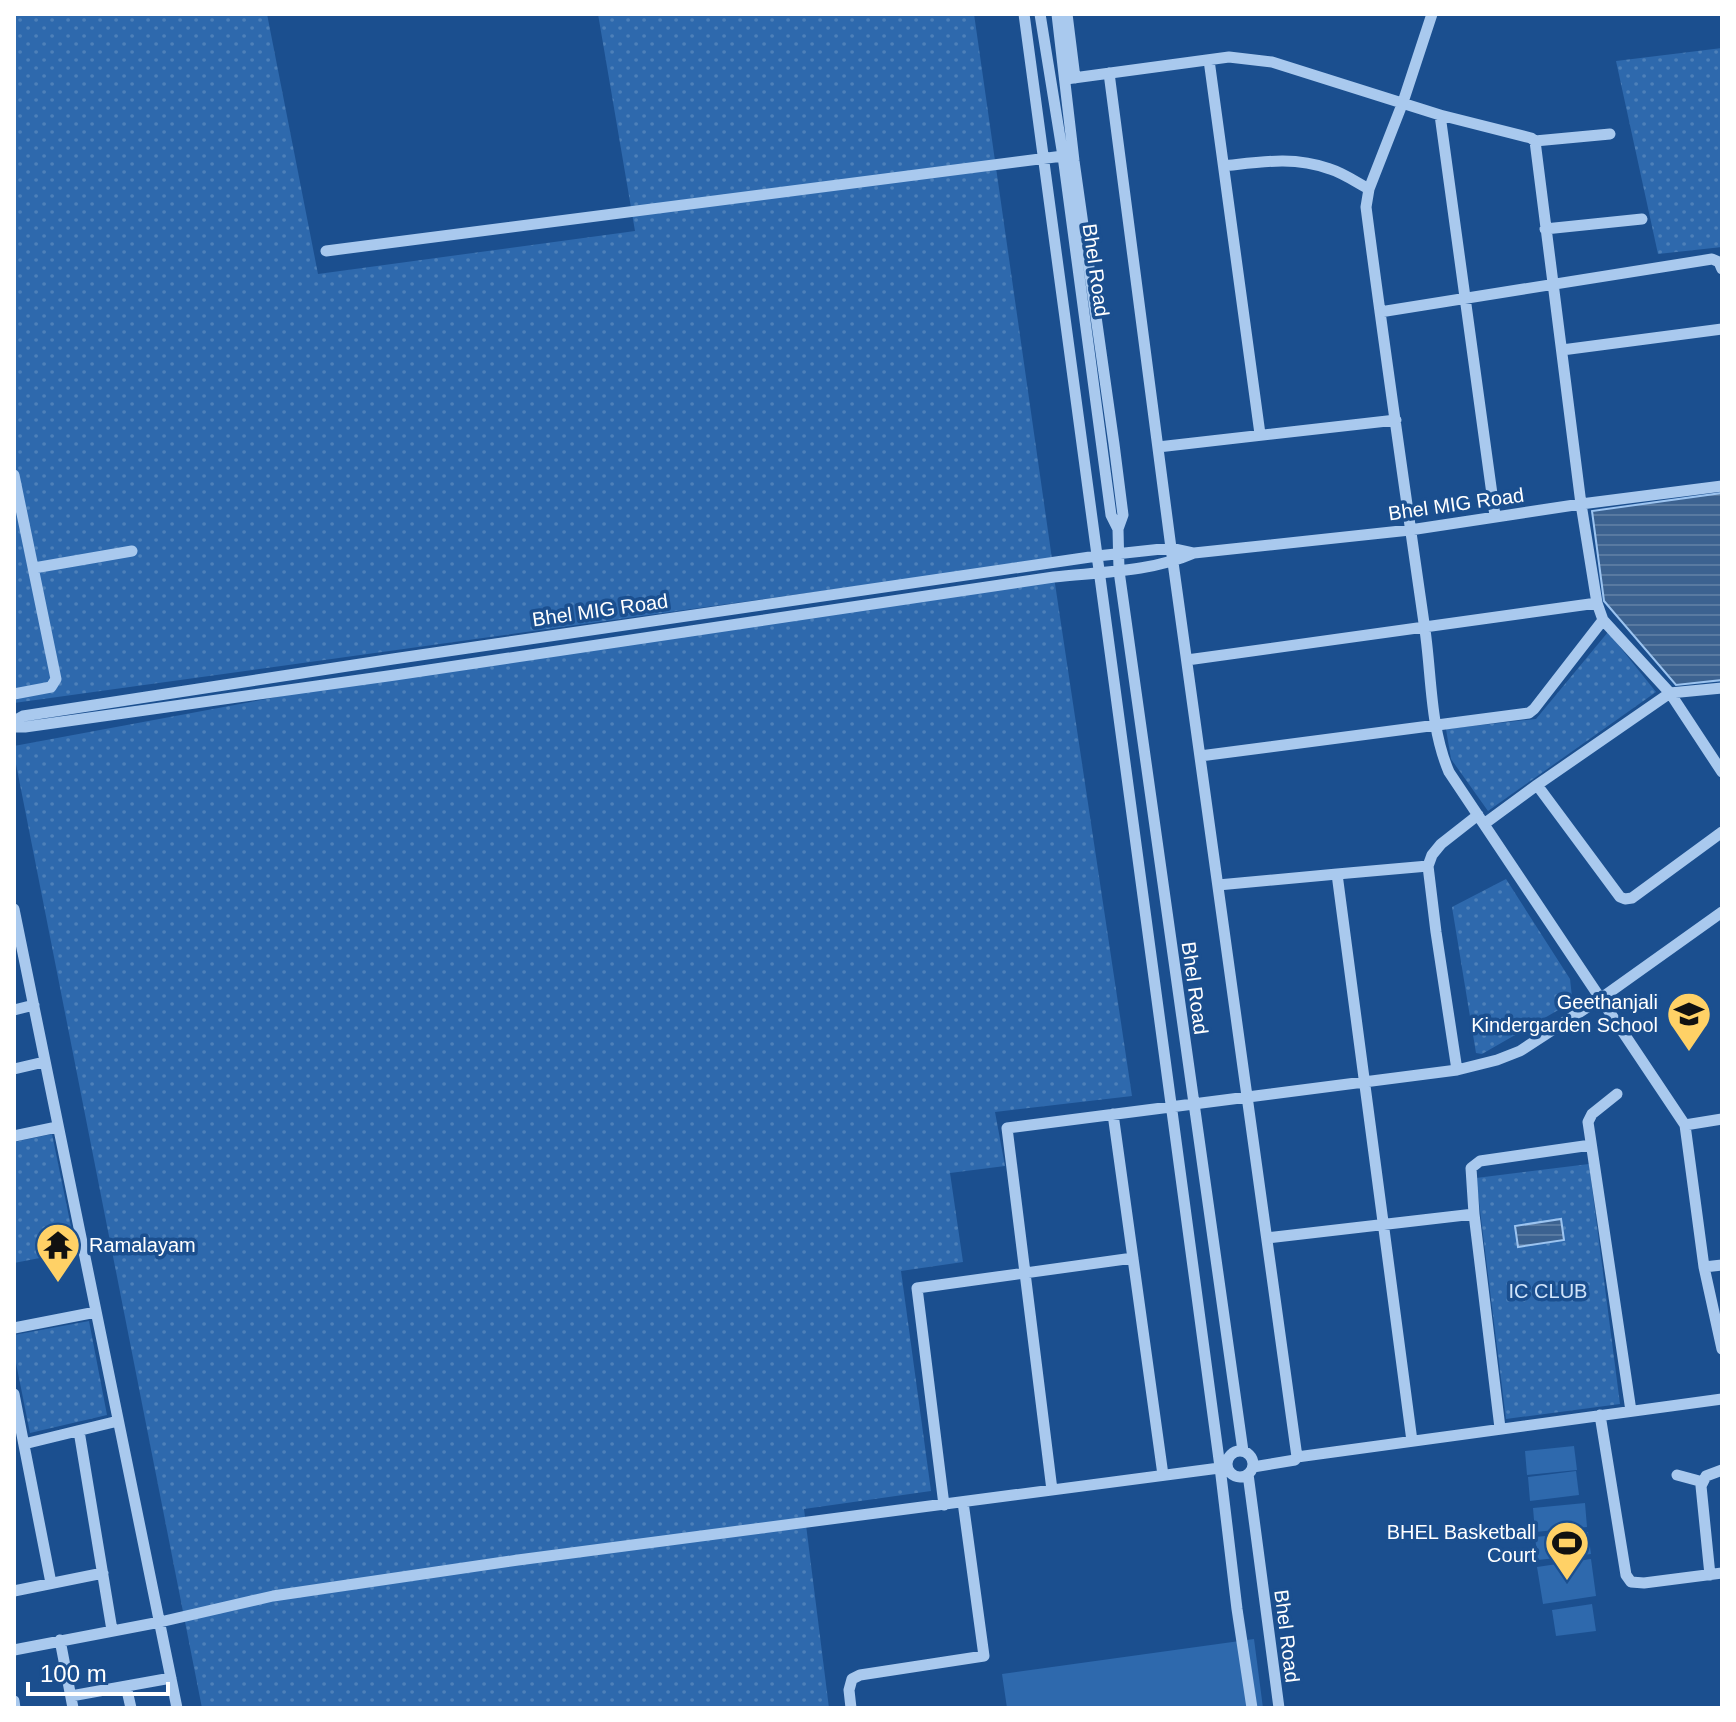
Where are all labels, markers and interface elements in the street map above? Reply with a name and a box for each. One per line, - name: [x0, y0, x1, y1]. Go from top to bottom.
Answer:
- street label: Bhel Road: [1079, 222, 1113, 318]
- street label: Bhel MIG Road: [1387, 484, 1525, 524]
- street label: Bhel MIG Road: [531, 590, 669, 630]
- street label: Bhel Road: [1178, 940, 1212, 1036]
- school or university icon: Geethanjali Kindergarden School: [1665, 990, 1713, 1053]
- place label: Geethanjali Kindergarden School: [1471, 991, 1658, 1036]
- temple icon: Ramalayam: [34, 1221, 82, 1284]
- place label: Ramalayam: [89, 1234, 196, 1256]
- park label: IC CLUB: [1509, 1280, 1587, 1302]
- sports icon: BHEL Basketball Court: [1543, 1519, 1591, 1582]
- place label: BHEL Basketball Court: [1387, 1521, 1536, 1566]
- street label: Bhel Road: [1270, 1588, 1304, 1684]
- scale bar: [28, 1646, 168, 1696]
- text: 100 m: [40, 1660, 107, 1687]

